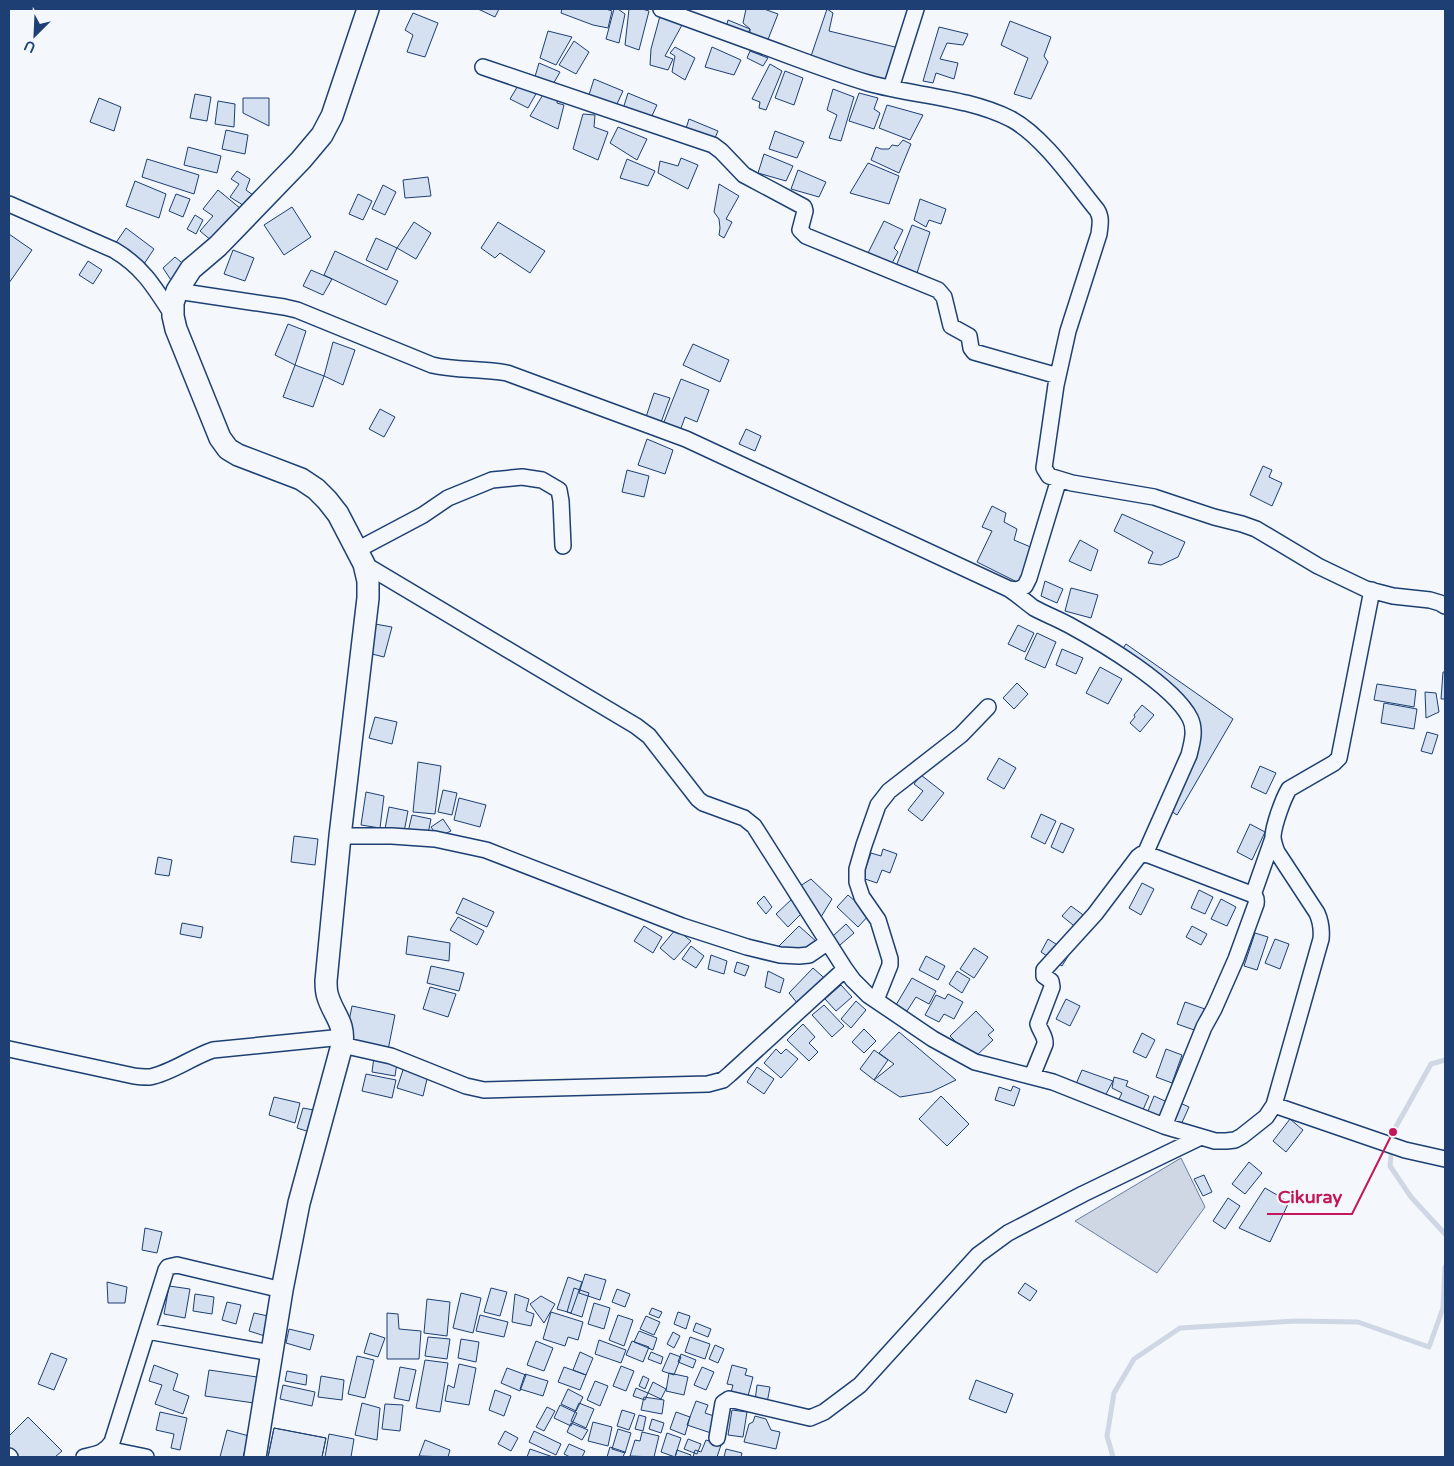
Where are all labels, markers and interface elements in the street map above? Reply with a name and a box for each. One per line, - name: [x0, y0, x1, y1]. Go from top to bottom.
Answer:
- north arrow: [10, 10, 60, 60]
- text: U: [22, 36, 38, 56]
- callout: Cikuray: [1267, 1181, 1352, 1214]
- text: Cikuray: [1278, 1186, 1342, 1208]

